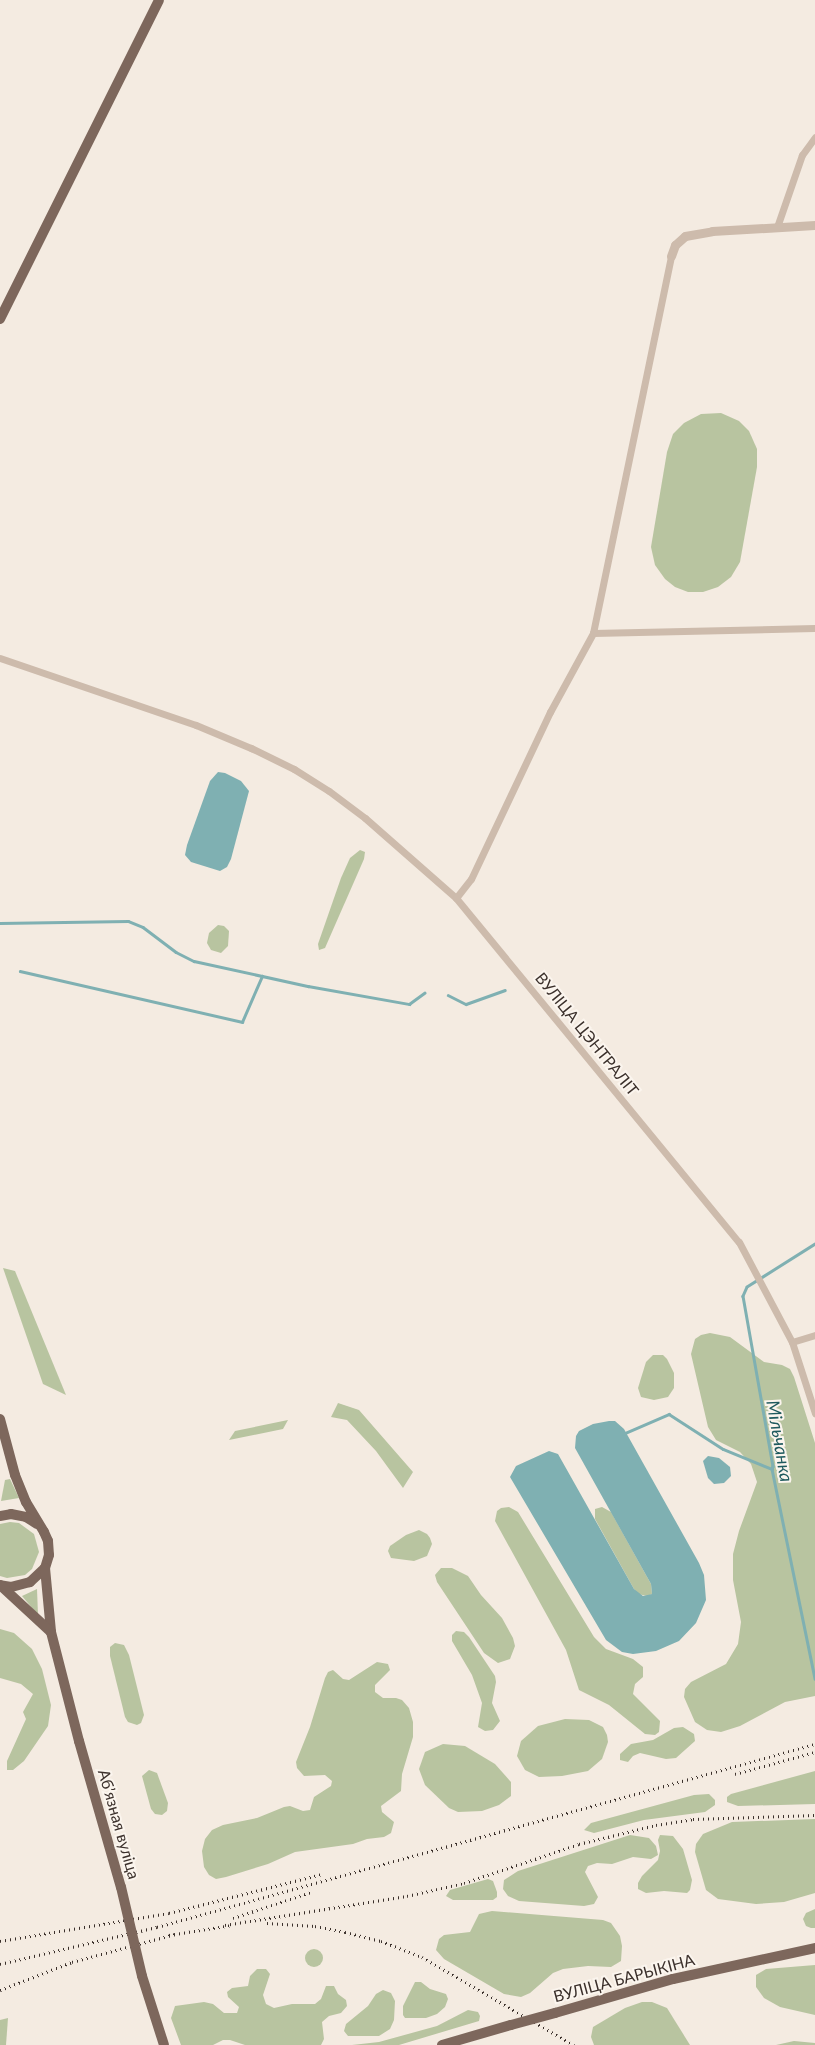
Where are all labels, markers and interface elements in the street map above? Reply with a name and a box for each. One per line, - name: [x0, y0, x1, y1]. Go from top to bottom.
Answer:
- street label: ВУЛІЦА ЦЭНТРАЛІТ: [531, 968, 643, 1100]
- water label: Мільчанка: [762, 1399, 798, 1483]
- street label: Абʼязная вуліца: [94, 1767, 144, 1881]
- street label: ВУЛІЦА БАРЫКІНА: [551, 1950, 697, 2006]

